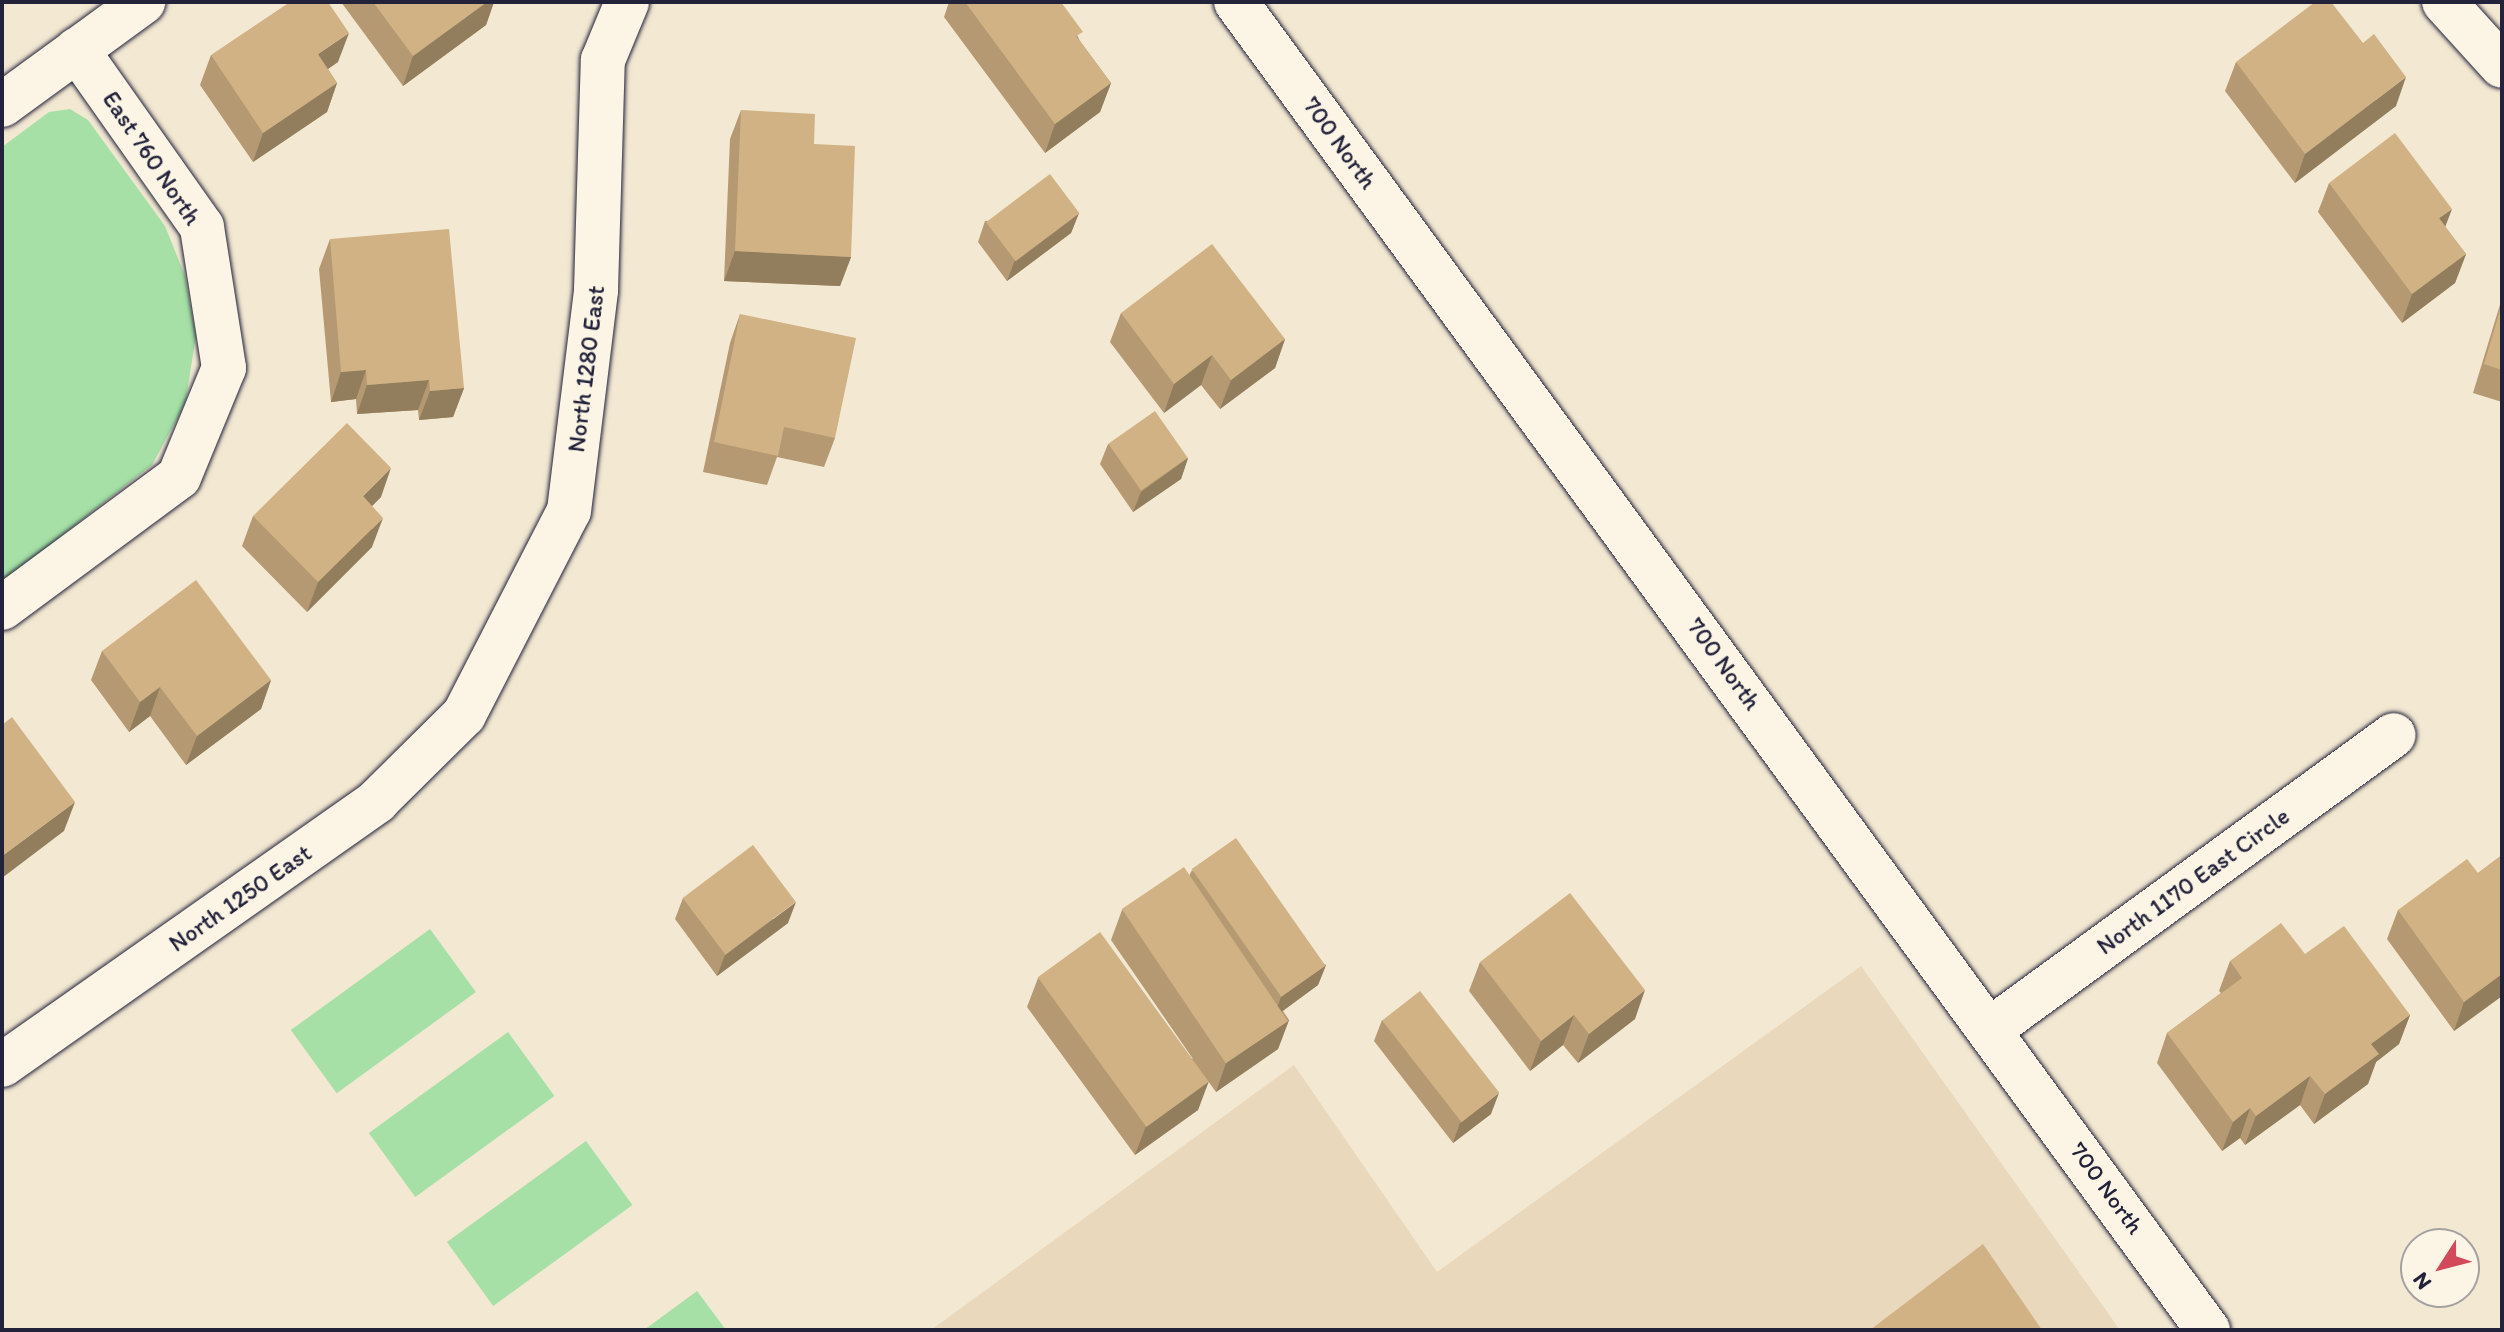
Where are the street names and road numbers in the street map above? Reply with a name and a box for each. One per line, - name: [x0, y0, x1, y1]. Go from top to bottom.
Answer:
- street label: East 760 North: [97, 86, 207, 230]
- street label: 700 North: [1297, 91, 1383, 195]
- street label: North 1280 East: [561, 284, 611, 454]
- street label: 700 North: [1681, 612, 1767, 716]
- street label: North 1170 East Circle: [2091, 802, 2295, 960]
- street label: North 1250 East: [163, 838, 317, 958]
- street label: 700 North: [2064, 1136, 2150, 1240]

